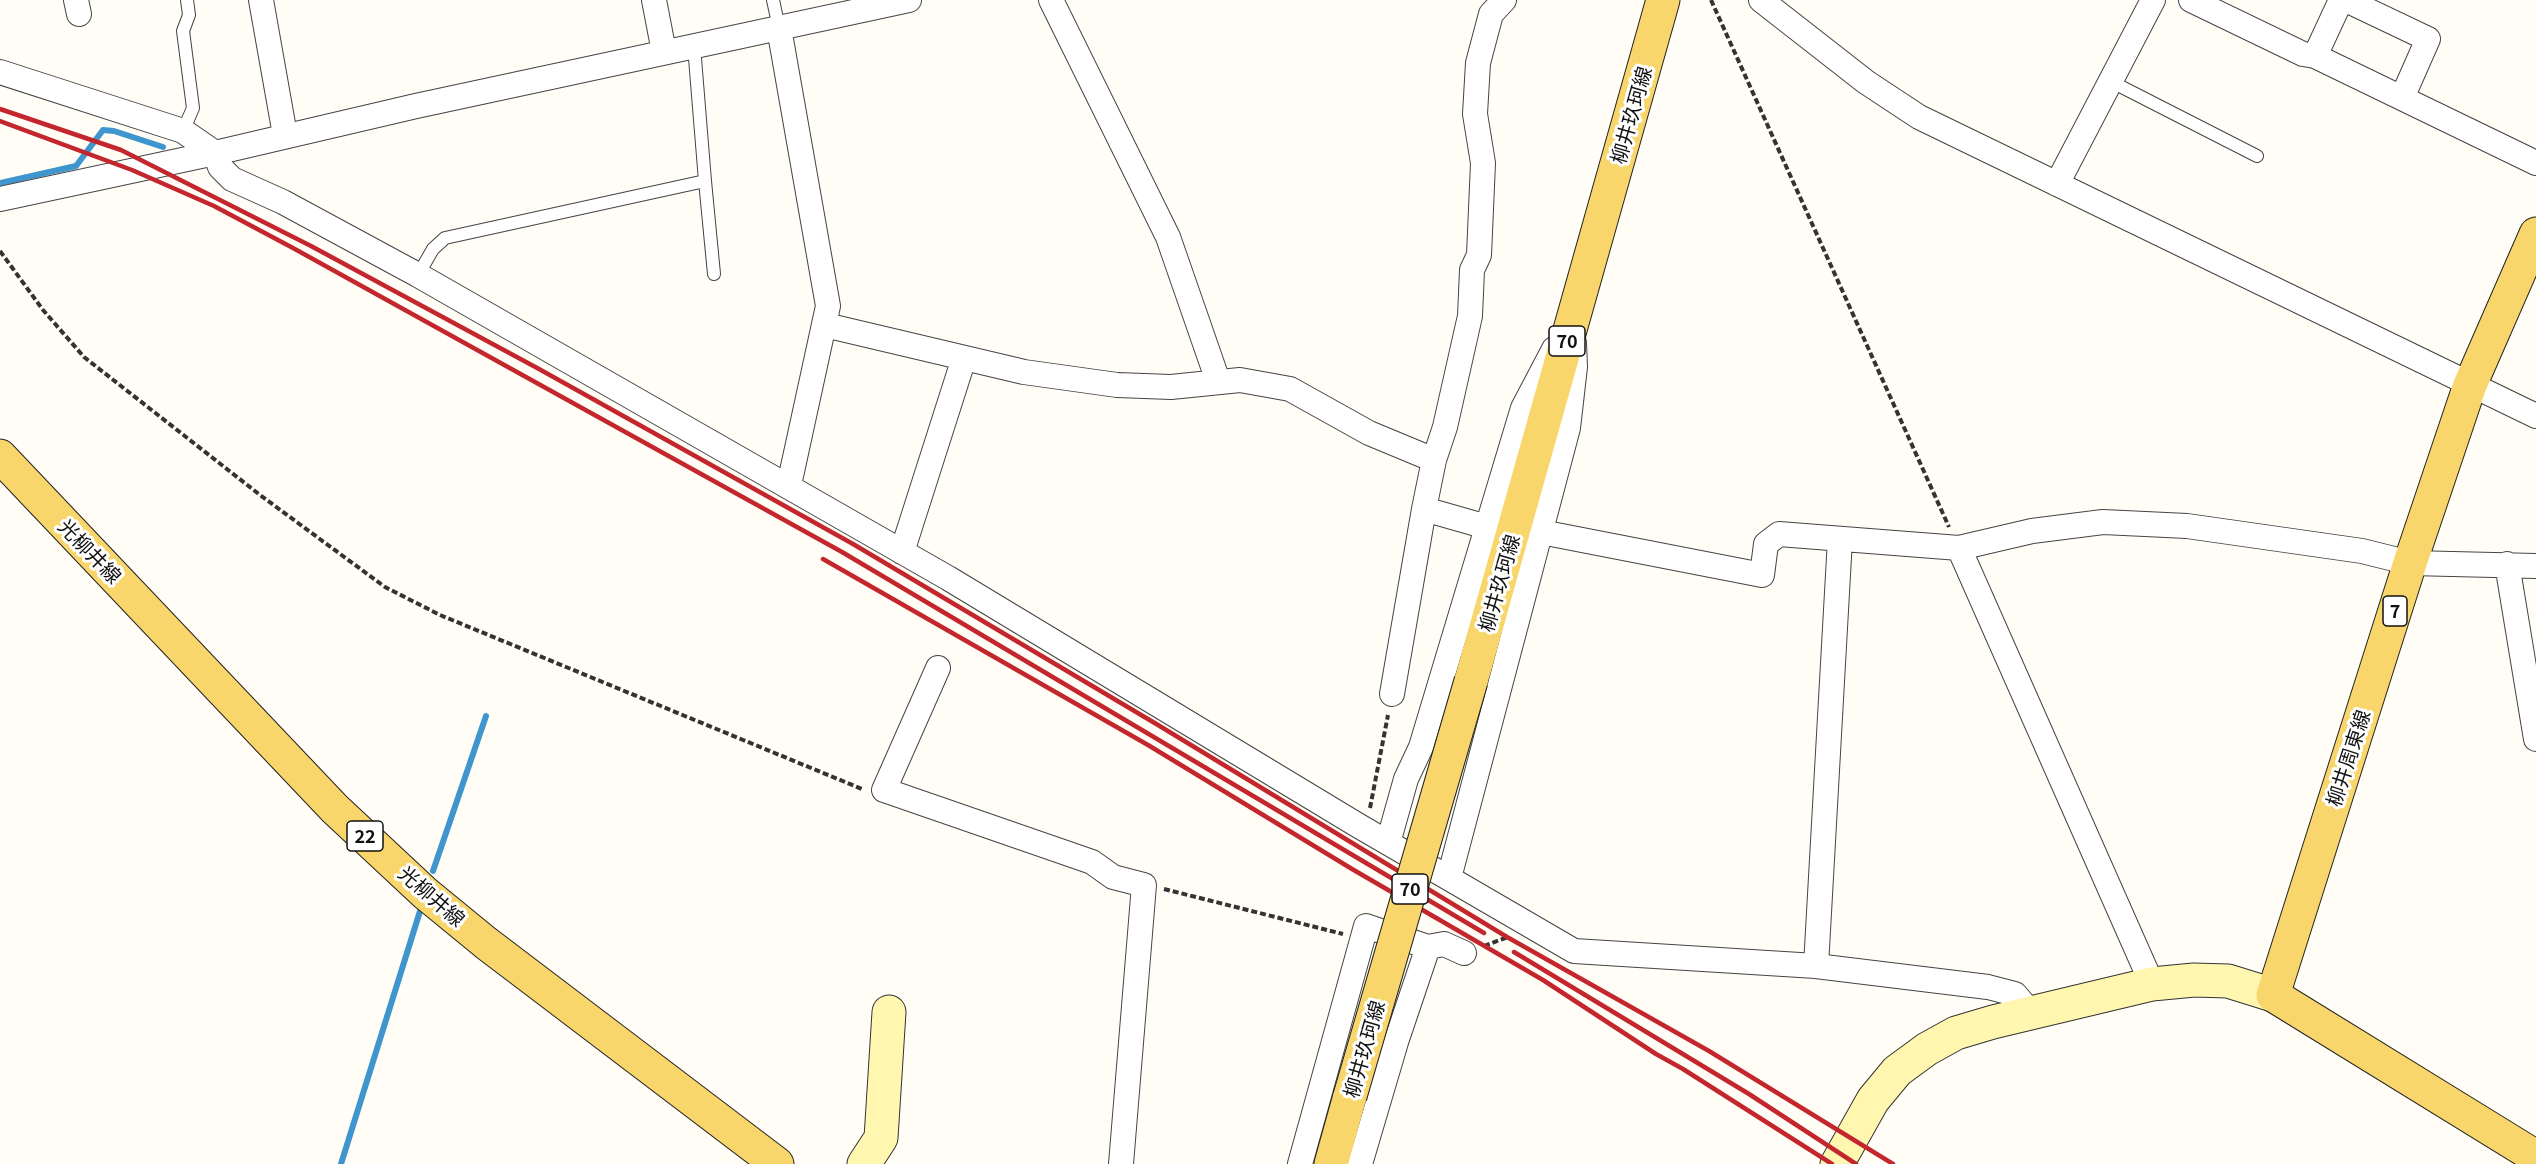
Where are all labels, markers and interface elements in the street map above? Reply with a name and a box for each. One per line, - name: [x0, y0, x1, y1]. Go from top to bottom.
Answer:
- street label: 柳井玖珂線: [1606, 64, 1656, 166]
- road number: 70: [1549, 326, 1585, 356]
- street label: 光柳井線: [54, 514, 126, 588]
- street label: 柳井玖珂線: [1474, 532, 1524, 634]
- road number: 7: [2383, 596, 2407, 626]
- street label: 柳井周東線: [2321, 707, 2375, 809]
- road number: 22: [347, 821, 383, 851]
- street label: 光柳井線: [394, 861, 470, 931]
- road number: 70: [1392, 874, 1428, 904]
- street label: 柳井玖珂線: [1339, 998, 1389, 1100]

